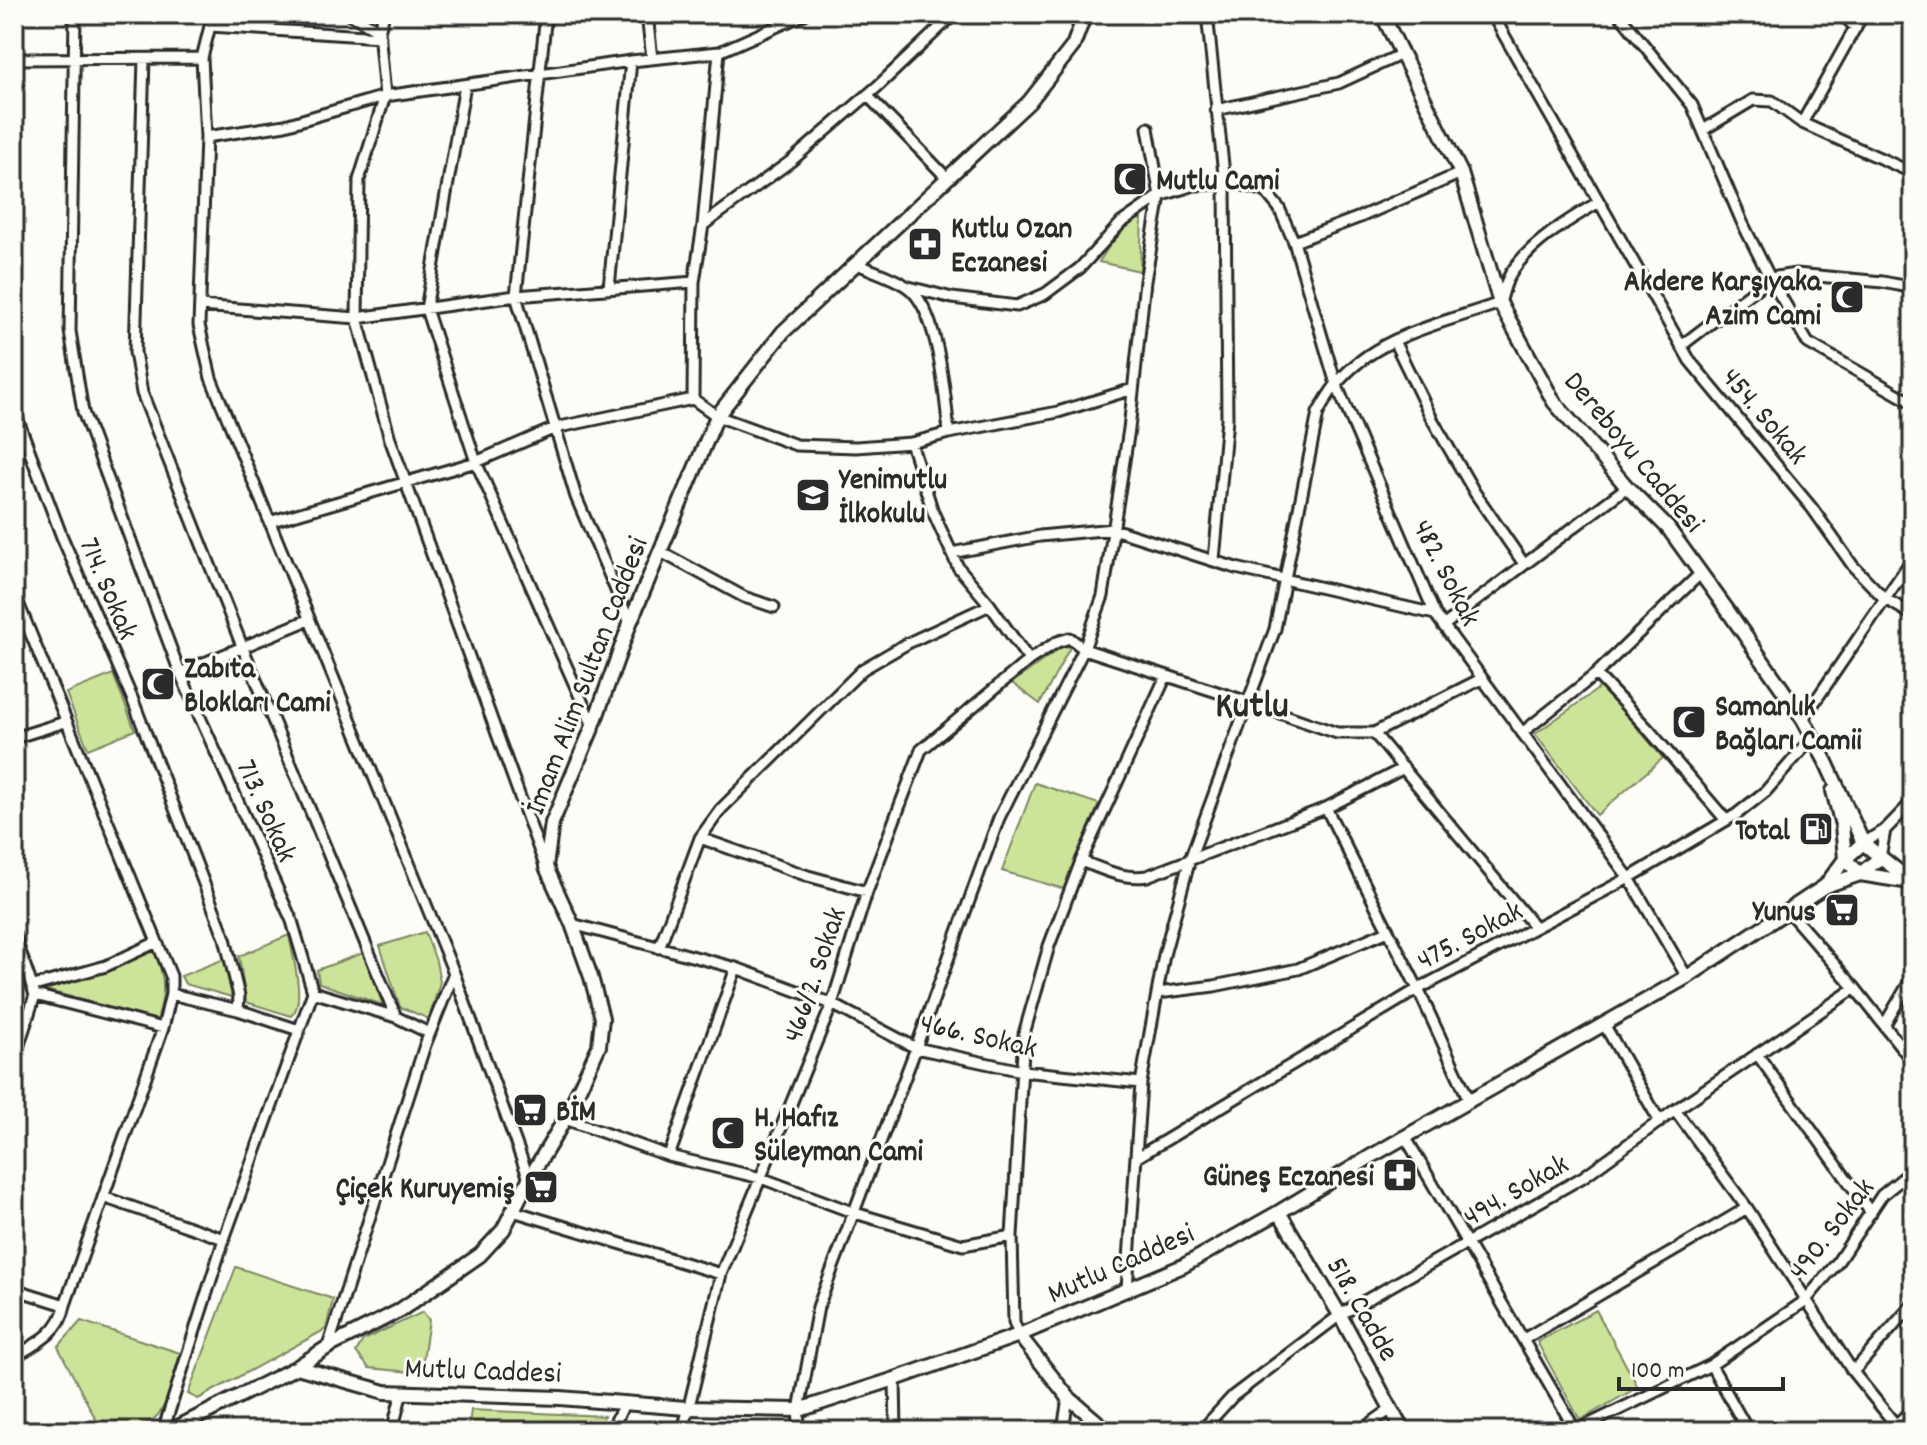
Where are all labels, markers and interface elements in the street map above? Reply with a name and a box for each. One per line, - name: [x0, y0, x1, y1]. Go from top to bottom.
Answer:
- mosque icon: Mutlu Cami: [1111, 160, 1149, 198]
- place label: Mutlu Cami: [1156, 162, 1280, 205]
- place label: Kutlu Ozan Eczanesi: [951, 210, 1072, 287]
- pharmacy icon: Kutlu Ozan Eczanesi: [906, 225, 944, 263]
- place label: Akdere Karşıyaka Azim Cami: [1624, 263, 1822, 340]
- mosque icon: Akdere Karşıyaka Azim Cami: [1828, 278, 1866, 316]
- street label: 454. Sokak: [1709, 360, 1816, 476]
- street label: Dereboyu Caddesi: [1551, 364, 1712, 544]
- place label: Yenimutlu İlkokulu: [838, 461, 947, 538]
- school or university icon: Yenimutlu İlkokulu: [794, 476, 832, 514]
- street label: 482. Sokak: [1399, 513, 1489, 635]
- street label: İmam Alim Sultan Caddesi: [516, 531, 662, 822]
- street label: 714. Sokak: [65, 532, 147, 648]
- place label: Zabıta Blokları Cami: [184, 650, 331, 727]
- mosque icon: Zabıta Blokları Cami: [139, 665, 177, 703]
- district label: Kutlu: [1215, 681, 1289, 736]
- place label: Samanlık Bağları Camii: [1715, 688, 1862, 765]
- mosque icon: Samanlık Bağları Camii: [1670, 703, 1708, 741]
- street label: 713. Sokak: [222, 754, 306, 870]
- fuel station icon: Total: [1797, 810, 1835, 848]
- place label: Total: [1735, 812, 1791, 855]
- supermarket icon: Yunus: [1823, 891, 1861, 929]
- street label: 475. Sokak: [1410, 892, 1532, 984]
- place label: Yunus: [1752, 893, 1816, 936]
- street label: 466/2. Sokak: [774, 902, 860, 1049]
- street label: 466. Sokak: [915, 1004, 1041, 1073]
- supermarket icon: BİM: [511, 1091, 549, 1129]
- place label: BİM: [556, 1093, 596, 1136]
- place label: H. Hafız Süleyman Cami: [754, 1099, 924, 1176]
- mosque icon: H. Hafız Süleyman Cami: [709, 1114, 747, 1152]
- street label: 494. Sokak: [1456, 1145, 1578, 1240]
- pharmacy icon: Güneş Eczanesi: [1381, 1156, 1419, 1194]
- place label: Güneş Eczanesi: [1203, 1158, 1374, 1201]
- supermarket icon: Çiçek Kuruyemiş: [522, 1168, 560, 1206]
- place label: Çiçek Kuruyemiş: [336, 1170, 515, 1213]
- street label: 490. Sokak: [1780, 1170, 1887, 1291]
- street label: Mutlu Caddesi: [1041, 1215, 1202, 1318]
- street label: 518. Cadde: [1313, 1250, 1407, 1371]
- scale bar: [1619, 1341, 1783, 1391]
- street label: Mutlu Caddesi: [404, 1349, 562, 1398]
- text: 100 m: [1631, 1355, 1684, 1389]

